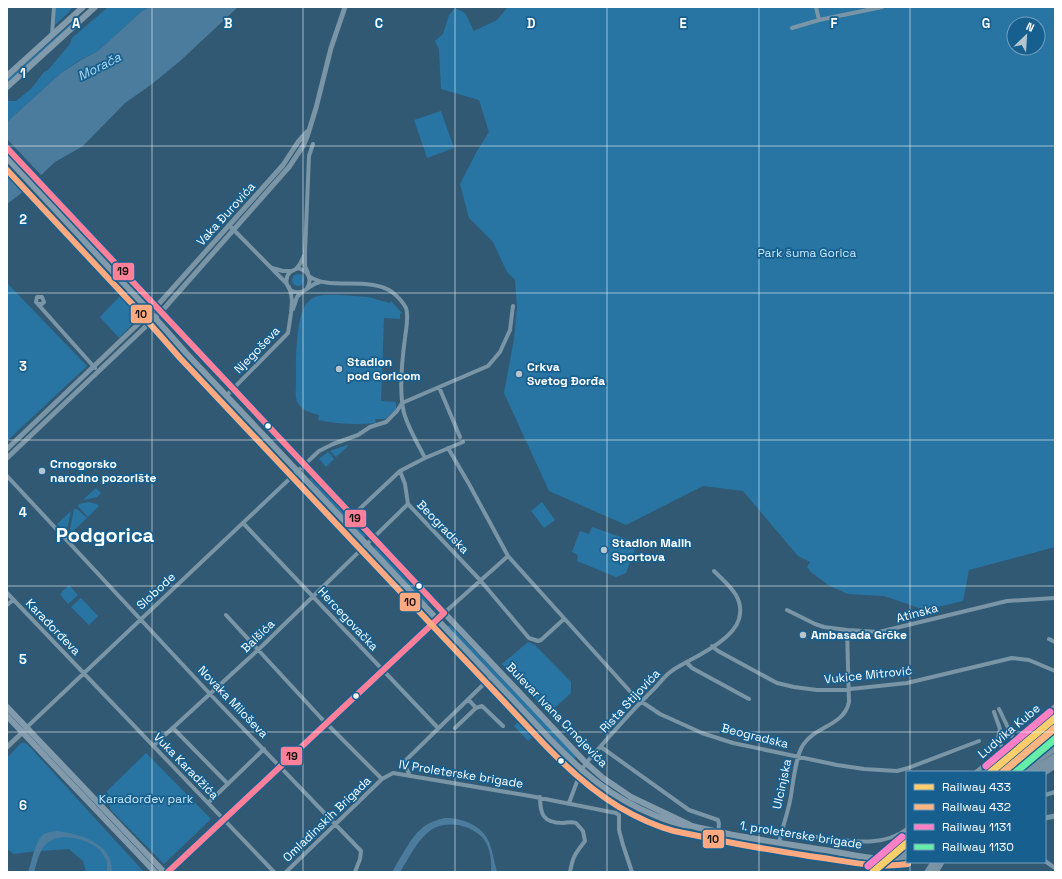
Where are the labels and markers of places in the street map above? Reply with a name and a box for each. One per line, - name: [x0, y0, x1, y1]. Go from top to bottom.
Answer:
- place label: Stadion pod Goricom: [347, 354, 421, 384]
- place label: Crkva Svetog Đorđa: [527, 359, 605, 389]
- marker: Stadion pod Goricom: [334, 364, 344, 374]
- marker: Crkva Svetog Đorđa: [514, 369, 524, 379]
- unlabelled marker: [263, 421, 273, 431]
- place label: Crnogorsko narodno pozorište: [50, 456, 156, 486]
- marker: Crnogorsko narodno pozorište: [37, 466, 47, 476]
- place label: Stadion Malih Sportova: [612, 535, 692, 565]
- marker: Stadion Malih Sportova: [599, 545, 609, 555]
- unlabelled marker: [414, 581, 424, 591]
- place label: Ambasada Grčke: [811, 627, 907, 643]
- marker: Ambasada Grčke: [798, 630, 808, 640]
- unlabelled marker: [351, 691, 361, 701]
- unlabelled marker: [556, 756, 566, 766]

